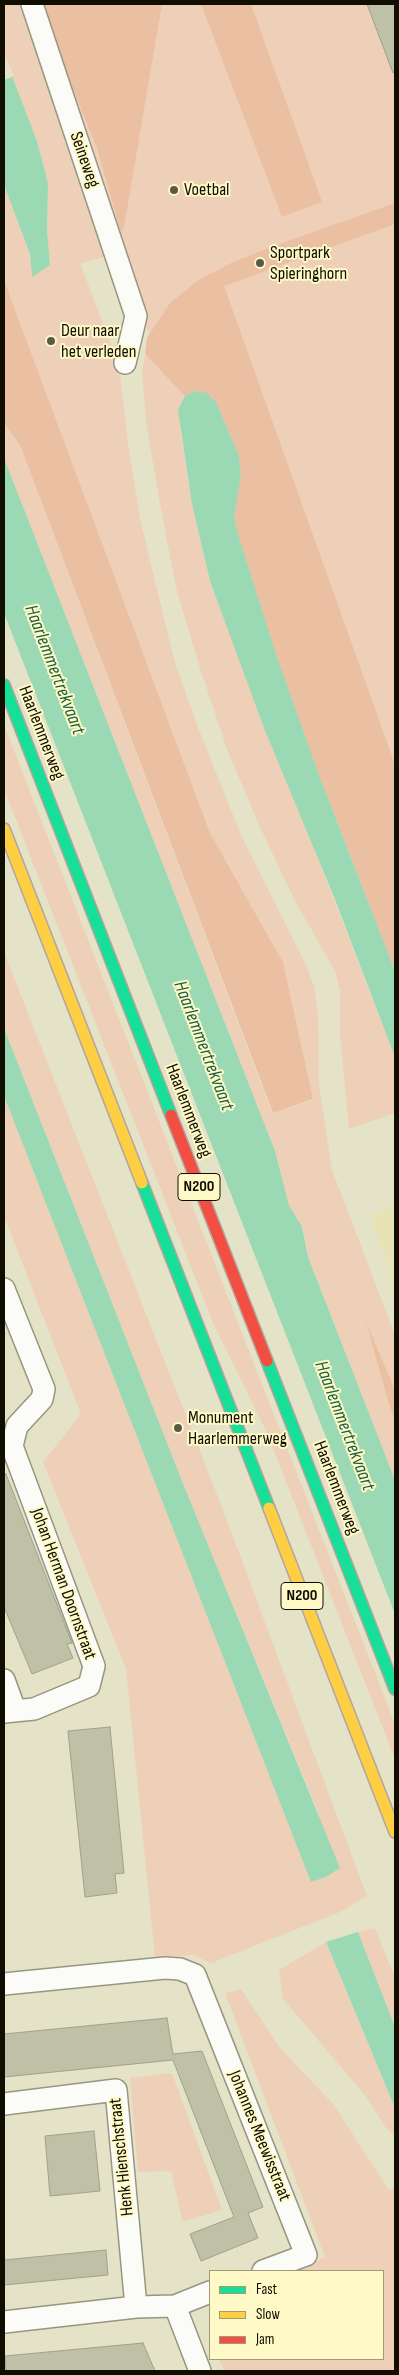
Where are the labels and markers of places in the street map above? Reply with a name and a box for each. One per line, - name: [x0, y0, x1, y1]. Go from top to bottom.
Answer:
- place label: Voetbal: [184, 179, 229, 201]
- marker: Voetbal: [168, 184, 180, 196]
- place label: Sportpark Spieringhorn: [270, 242, 347, 284]
- marker: Sportpark Spieringhorn: [254, 257, 266, 269]
- place label: Deur naar het verleden: [61, 320, 136, 362]
- marker: Deur naar het verleden: [45, 335, 57, 347]
- place label: Monument Haarlemmerweg: [188, 1407, 287, 1450]
- marker: Monument Haarlemmerweg: [172, 1422, 184, 1434]

